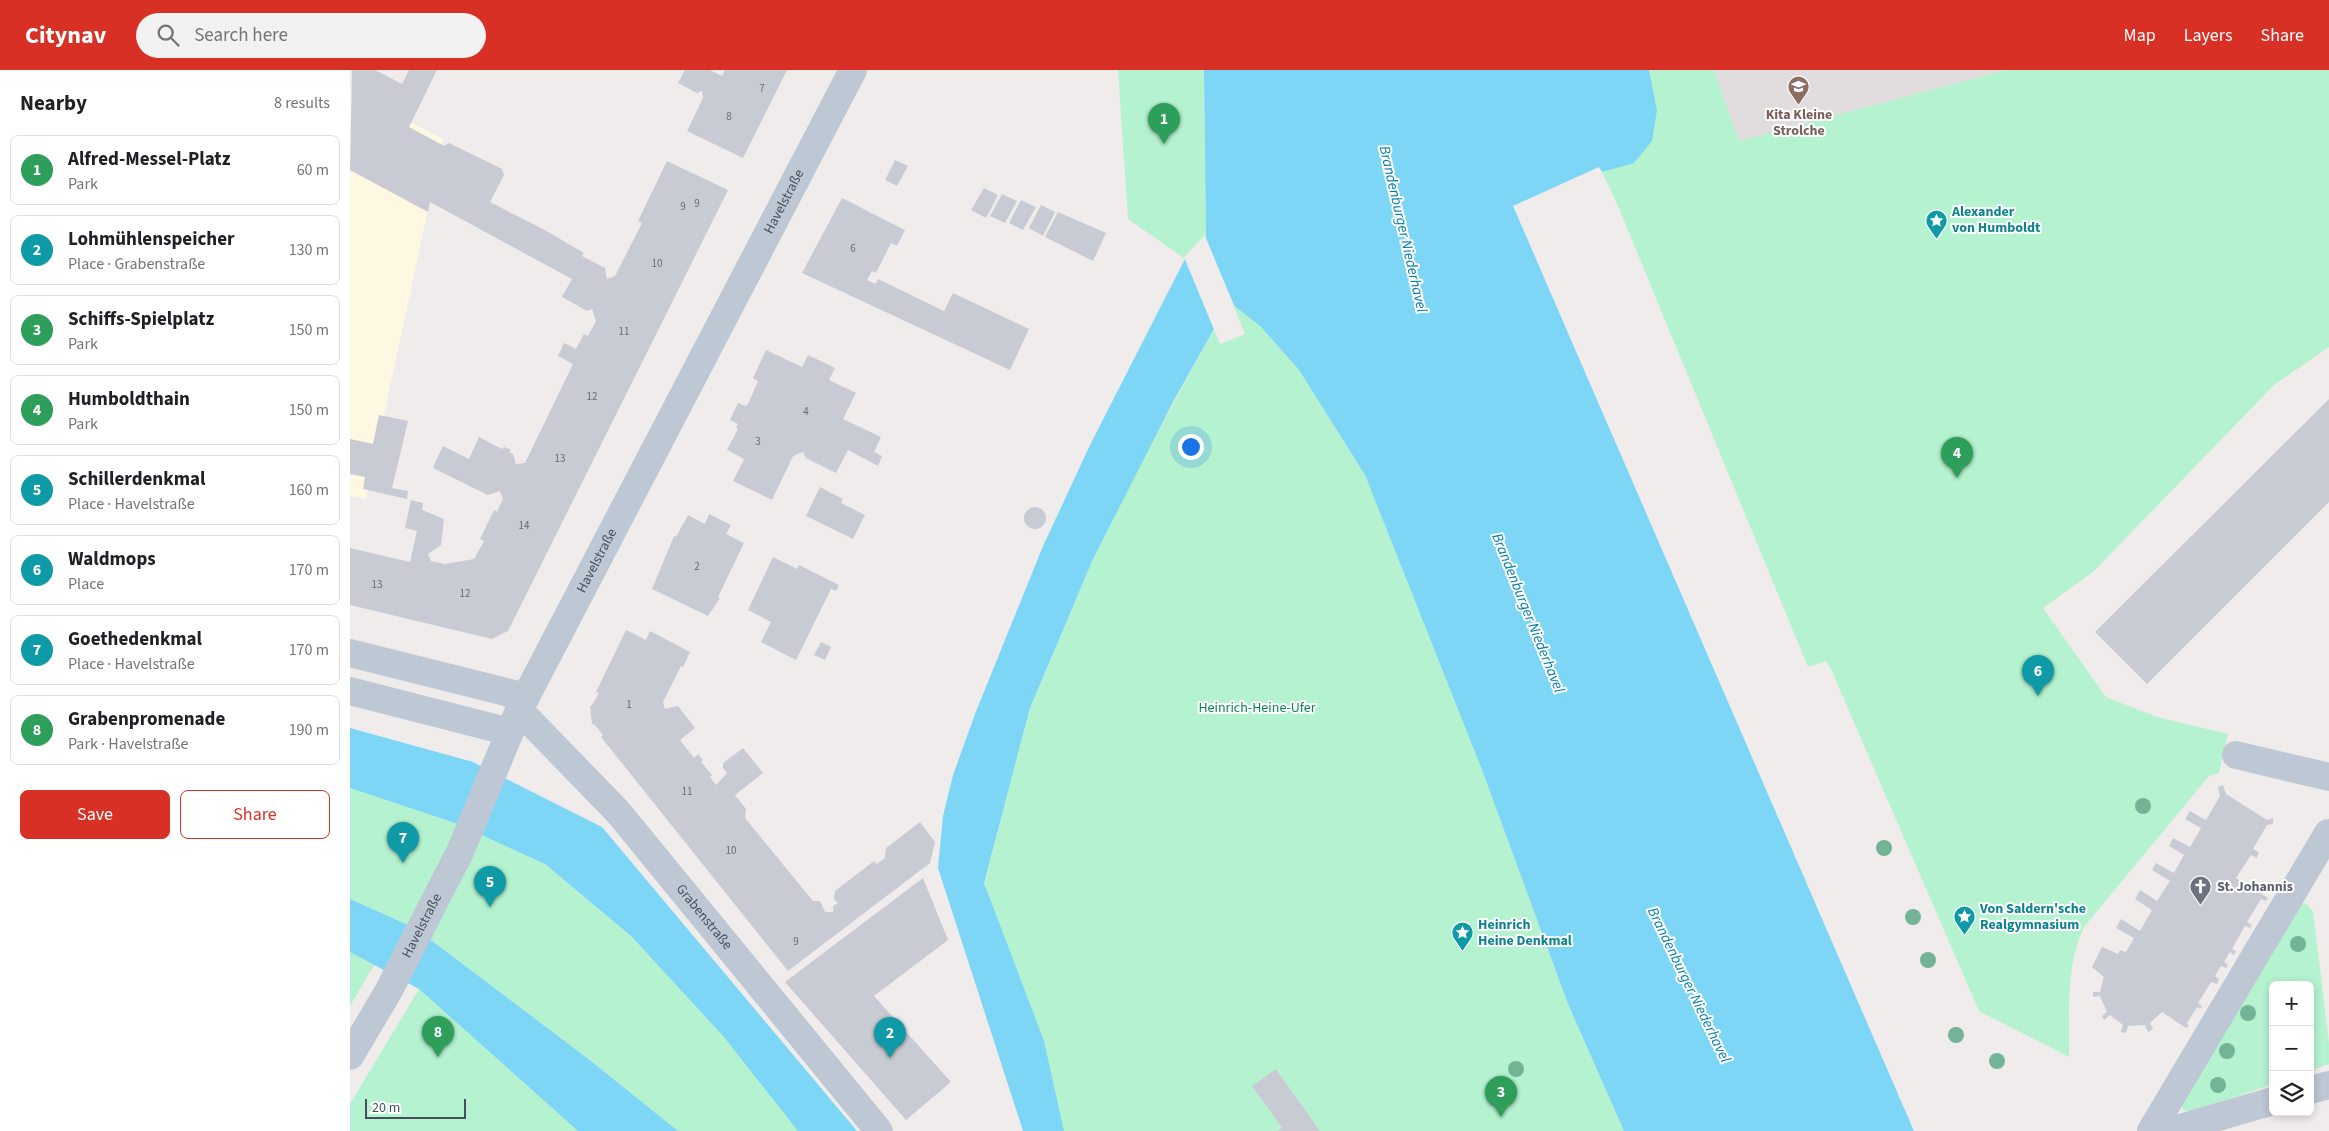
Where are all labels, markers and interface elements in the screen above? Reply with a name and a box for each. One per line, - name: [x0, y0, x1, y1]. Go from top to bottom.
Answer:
- search box: [136, 13, 486, 58]
- text: Citynav: [25, 18, 106, 53]
- icon: search: [154, 21, 182, 49]
- text: Search here: [194, 22, 288, 49]
- text: Map: [2124, 23, 2156, 48]
- text: Layers: [2184, 23, 2233, 48]
- text: Share: [2261, 23, 2304, 48]
- school or university icon: Kita Kleine Strolche: [1787, 75, 1811, 106]
- house number: 7: [759, 81, 765, 96]
- text: Nearby: [20, 88, 87, 118]
- text: 8 results: [274, 92, 330, 114]
- pin: 1: [1148, 103, 1180, 144]
- place label: Kita Kleine Strolche: [1766, 105, 1832, 141]
- house number: 8: [726, 109, 732, 124]
- water label: Brandenburger Niederhavel: [1374, 144, 1432, 315]
- text: Alfred-Messel-Platz: [68, 146, 230, 173]
- text: 1: [33, 159, 41, 181]
- text: 60 m: [297, 159, 329, 181]
- street label: Havelstraße: [759, 166, 809, 237]
- text: Park: [68, 173, 98, 195]
- house number: 9: [694, 196, 700, 211]
- house number: 9: [680, 199, 686, 214]
- place label: Alexander von Humboldt: [1951, 202, 2041, 238]
- place icon: Alexander von Humboldt: [1924, 208, 1948, 239]
- text: Lohmühlenspeicher: [68, 226, 235, 253]
- text: 2: [33, 239, 41, 261]
- text: 130 m: [289, 239, 329, 261]
- house number: 6: [850, 241, 856, 256]
- text: Place · Grabenstraße: [68, 253, 205, 275]
- house number: 10: [652, 256, 662, 271]
- text: Schiffs-Spielplatz: [68, 306, 214, 333]
- text: 3: [33, 319, 41, 341]
- text: 150 m: [289, 319, 329, 341]
- house number: 11: [619, 324, 629, 339]
- text: Park: [68, 333, 98, 355]
- text: Humboldthain: [68, 386, 190, 413]
- house number: 12: [587, 389, 597, 404]
- text: 4: [33, 399, 41, 421]
- text: 150 m: [289, 399, 329, 421]
- house number: 4: [803, 404, 809, 419]
- text: Park: [68, 413, 98, 435]
- house number: 3: [755, 434, 761, 449]
- your location: [1178, 434, 1204, 460]
- pin: 4: [1941, 437, 1973, 478]
- house number: 13: [555, 451, 565, 466]
- text: Schillerdenkmal: [68, 466, 205, 493]
- text: 5: [33, 479, 41, 501]
- text: 160 m: [289, 479, 329, 501]
- text: Place · Havelstraße: [68, 493, 195, 515]
- house number: 14: [519, 518, 530, 533]
- street label: Havelstraße: [572, 525, 622, 596]
- water label: Brandenburger Niederhavel: [1486, 530, 1570, 696]
- text: Waldmops: [68, 546, 156, 573]
- text: 6: [33, 559, 41, 581]
- text: 170 m: [289, 559, 329, 581]
- house number: 2: [694, 559, 700, 574]
- text: Place: [68, 573, 104, 595]
- house number: 13: [372, 577, 382, 592]
- house number: 12: [460, 586, 470, 601]
- text: Goethedenkmal: [68, 626, 202, 653]
- text: 7: [33, 639, 41, 661]
- text: 170 m: [289, 639, 329, 661]
- text: Place · Havelstraße: [68, 653, 195, 675]
- pin: 6: [2022, 655, 2054, 696]
- house number: 1: [626, 697, 632, 712]
- park label: Heinrich-Heine-Ufer: [1198, 698, 1316, 718]
- text: Grabenpromenade: [68, 706, 225, 733]
- text: 8: [33, 719, 41, 741]
- text: 190 m: [289, 719, 329, 741]
- text: Park · Havelstraße: [68, 733, 188, 755]
- house number: 11: [682, 784, 692, 799]
- button: Save: [20, 790, 170, 839]
- button: Share: [180, 790, 330, 839]
- pin: 7: [387, 822, 419, 863]
- house number: 10: [726, 843, 736, 858]
- pin: 5: [474, 866, 506, 907]
- church icon: St. Johannis: [2189, 875, 2213, 906]
- place label: St. Johannis: [2217, 877, 2293, 897]
- street label: Grabenstraße: [671, 880, 737, 954]
- street label: Havelstraße: [397, 890, 447, 961]
- place label: Von Saldern'sche Realgymnasium: [1979, 899, 2086, 935]
- water label: Brandenburger Niederhavel: [1642, 904, 1736, 1066]
- place icon: Von Saldern'sche Realgymnasium: [1952, 905, 1976, 936]
- place label: Heinrich Heine Denkmal: [1478, 915, 1572, 951]
- place icon: Heinrich Heine Denkmal: [1450, 921, 1474, 952]
- house number: 9: [793, 934, 799, 949]
- map controls: [2269, 981, 2314, 1116]
- button: +: [2269, 981, 2314, 1026]
- pin: 8: [422, 1016, 454, 1057]
- pin: 2: [874, 1017, 906, 1058]
- button: −: [2269, 1026, 2314, 1071]
- button: layers: [2269, 1071, 2314, 1116]
- pin: 3: [1485, 1076, 1517, 1117]
- scale bar: [365, 1096, 466, 1119]
- text: 20 m: [372, 1098, 400, 1118]

